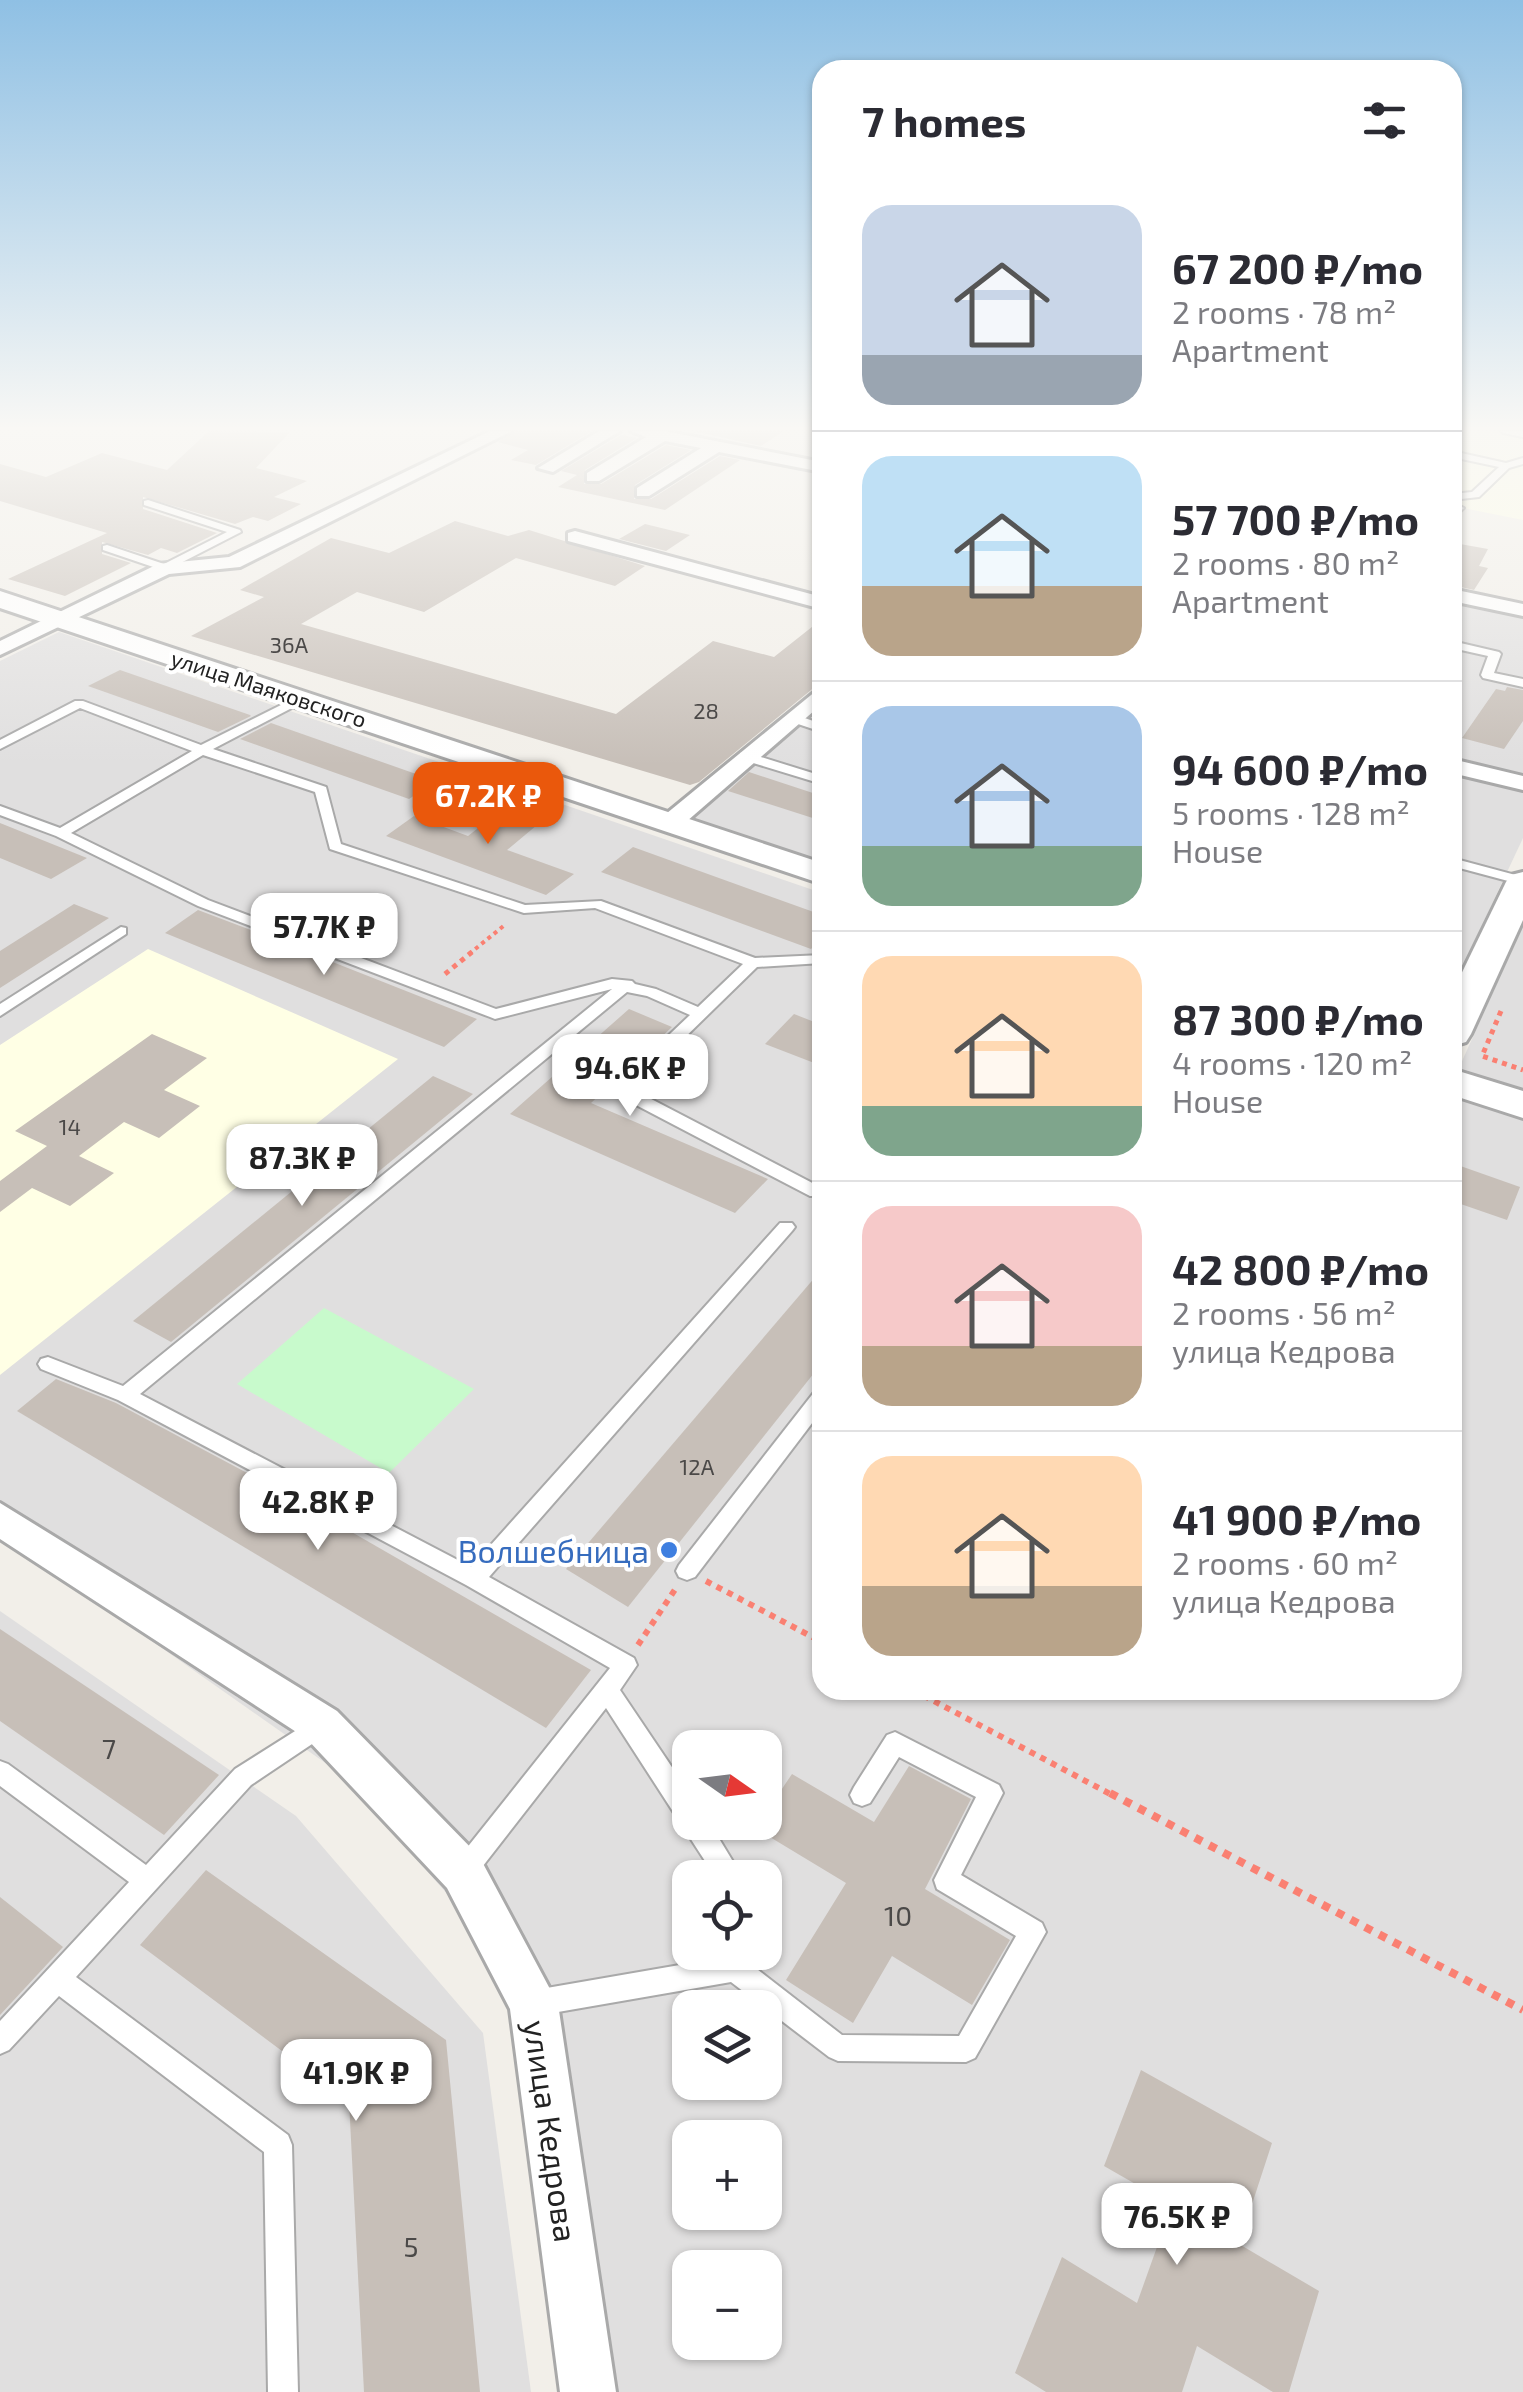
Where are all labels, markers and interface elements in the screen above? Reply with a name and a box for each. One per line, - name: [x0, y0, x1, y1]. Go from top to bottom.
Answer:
- icon: filters: [1357, 93, 1412, 148]
- text: 7 homes: [862, 95, 1026, 145]
- text: 67 200 ₽/mo: [1172, 242, 1423, 292]
- icon: home: [942, 245, 1062, 365]
- text: 2 rooms · 78 m²: [1172, 292, 1396, 330]
- text: Apartment: [1172, 330, 1329, 368]
- text: 57 700 ₽/mo: [1172, 493, 1419, 543]
- icon: home: [942, 496, 1062, 616]
- text: 2 rooms · 80 m²: [1172, 543, 1399, 581]
- text: Apartment: [1172, 581, 1329, 619]
- house number: 36А: [270, 631, 309, 657]
- street label: улица Маяковского: [168, 644, 370, 733]
- house number: 28: [693, 697, 719, 723]
- text: 94 600 ₽/mo: [1172, 743, 1428, 793]
- icon: home: [942, 746, 1062, 866]
- pin: 67.2K ₽: [396, 762, 580, 847]
- text: 67.2K ₽: [435, 775, 541, 813]
- text: 5 rooms · 128 m²: [1172, 793, 1410, 831]
- text: House: [1172, 831, 1263, 869]
- pin: 57.7K ₽: [232, 893, 416, 978]
- text: 57.7K ₽: [273, 906, 375, 944]
- text: 87 300 ₽/mo: [1172, 993, 1424, 1043]
- icon: home: [942, 996, 1062, 1116]
- pin: 94.6K ₽: [538, 1034, 722, 1119]
- text: 4 rooms · 120 m²: [1172, 1043, 1412, 1081]
- text: 94.6K ₽: [574, 1047, 686, 1085]
- text: House: [1172, 1081, 1263, 1119]
- house number: 14: [59, 1113, 81, 1139]
- pin: 87.3K ₽: [210, 1124, 394, 1209]
- text: 87.3K ₽: [248, 1137, 356, 1175]
- text: 42 800 ₽/mo: [1172, 1243, 1429, 1293]
- icon: home: [942, 1246, 1062, 1366]
- text: 2 rooms · 56 m²: [1172, 1293, 1396, 1331]
- text: улица Кедрова: [1172, 1331, 1396, 1369]
- house number: 12А: [680, 1453, 715, 1479]
- pin: 42.8K ₽: [226, 1468, 410, 1553]
- text: 42.8K ₽: [262, 1481, 374, 1519]
- text: 41 900 ₽/mo: [1172, 1493, 1421, 1543]
- icon: home: [942, 1496, 1062, 1616]
- place label: Волшебница: [458, 1531, 649, 1569]
- marker: Волшебница: [658, 1539, 680, 1561]
- text: 2 rooms · 60 m²: [1172, 1543, 1398, 1581]
- text: улица Кедрова: [1172, 1581, 1396, 1619]
- north arrow: [672, 1730, 782, 1840]
- map controls: [672, 1730, 782, 2360]
- house number: 7: [102, 1731, 116, 1765]
- button: locate: [672, 1860, 782, 1970]
- house number: 10: [884, 1898, 912, 1932]
- button: layers: [672, 1990, 782, 2100]
- street label: улица Кедрова: [517, 2018, 586, 2245]
- pin: 41.9K ₽: [264, 2039, 448, 2124]
- text: 41.9K ₽: [303, 2052, 409, 2090]
- button: +: [672, 2120, 782, 2230]
- pin: 76.5K ₽: [1085, 2183, 1269, 2268]
- text: 76.5K ₽: [1123, 2196, 1231, 2234]
- house number: 5: [403, 2229, 419, 2263]
- button: −: [672, 2250, 782, 2360]

